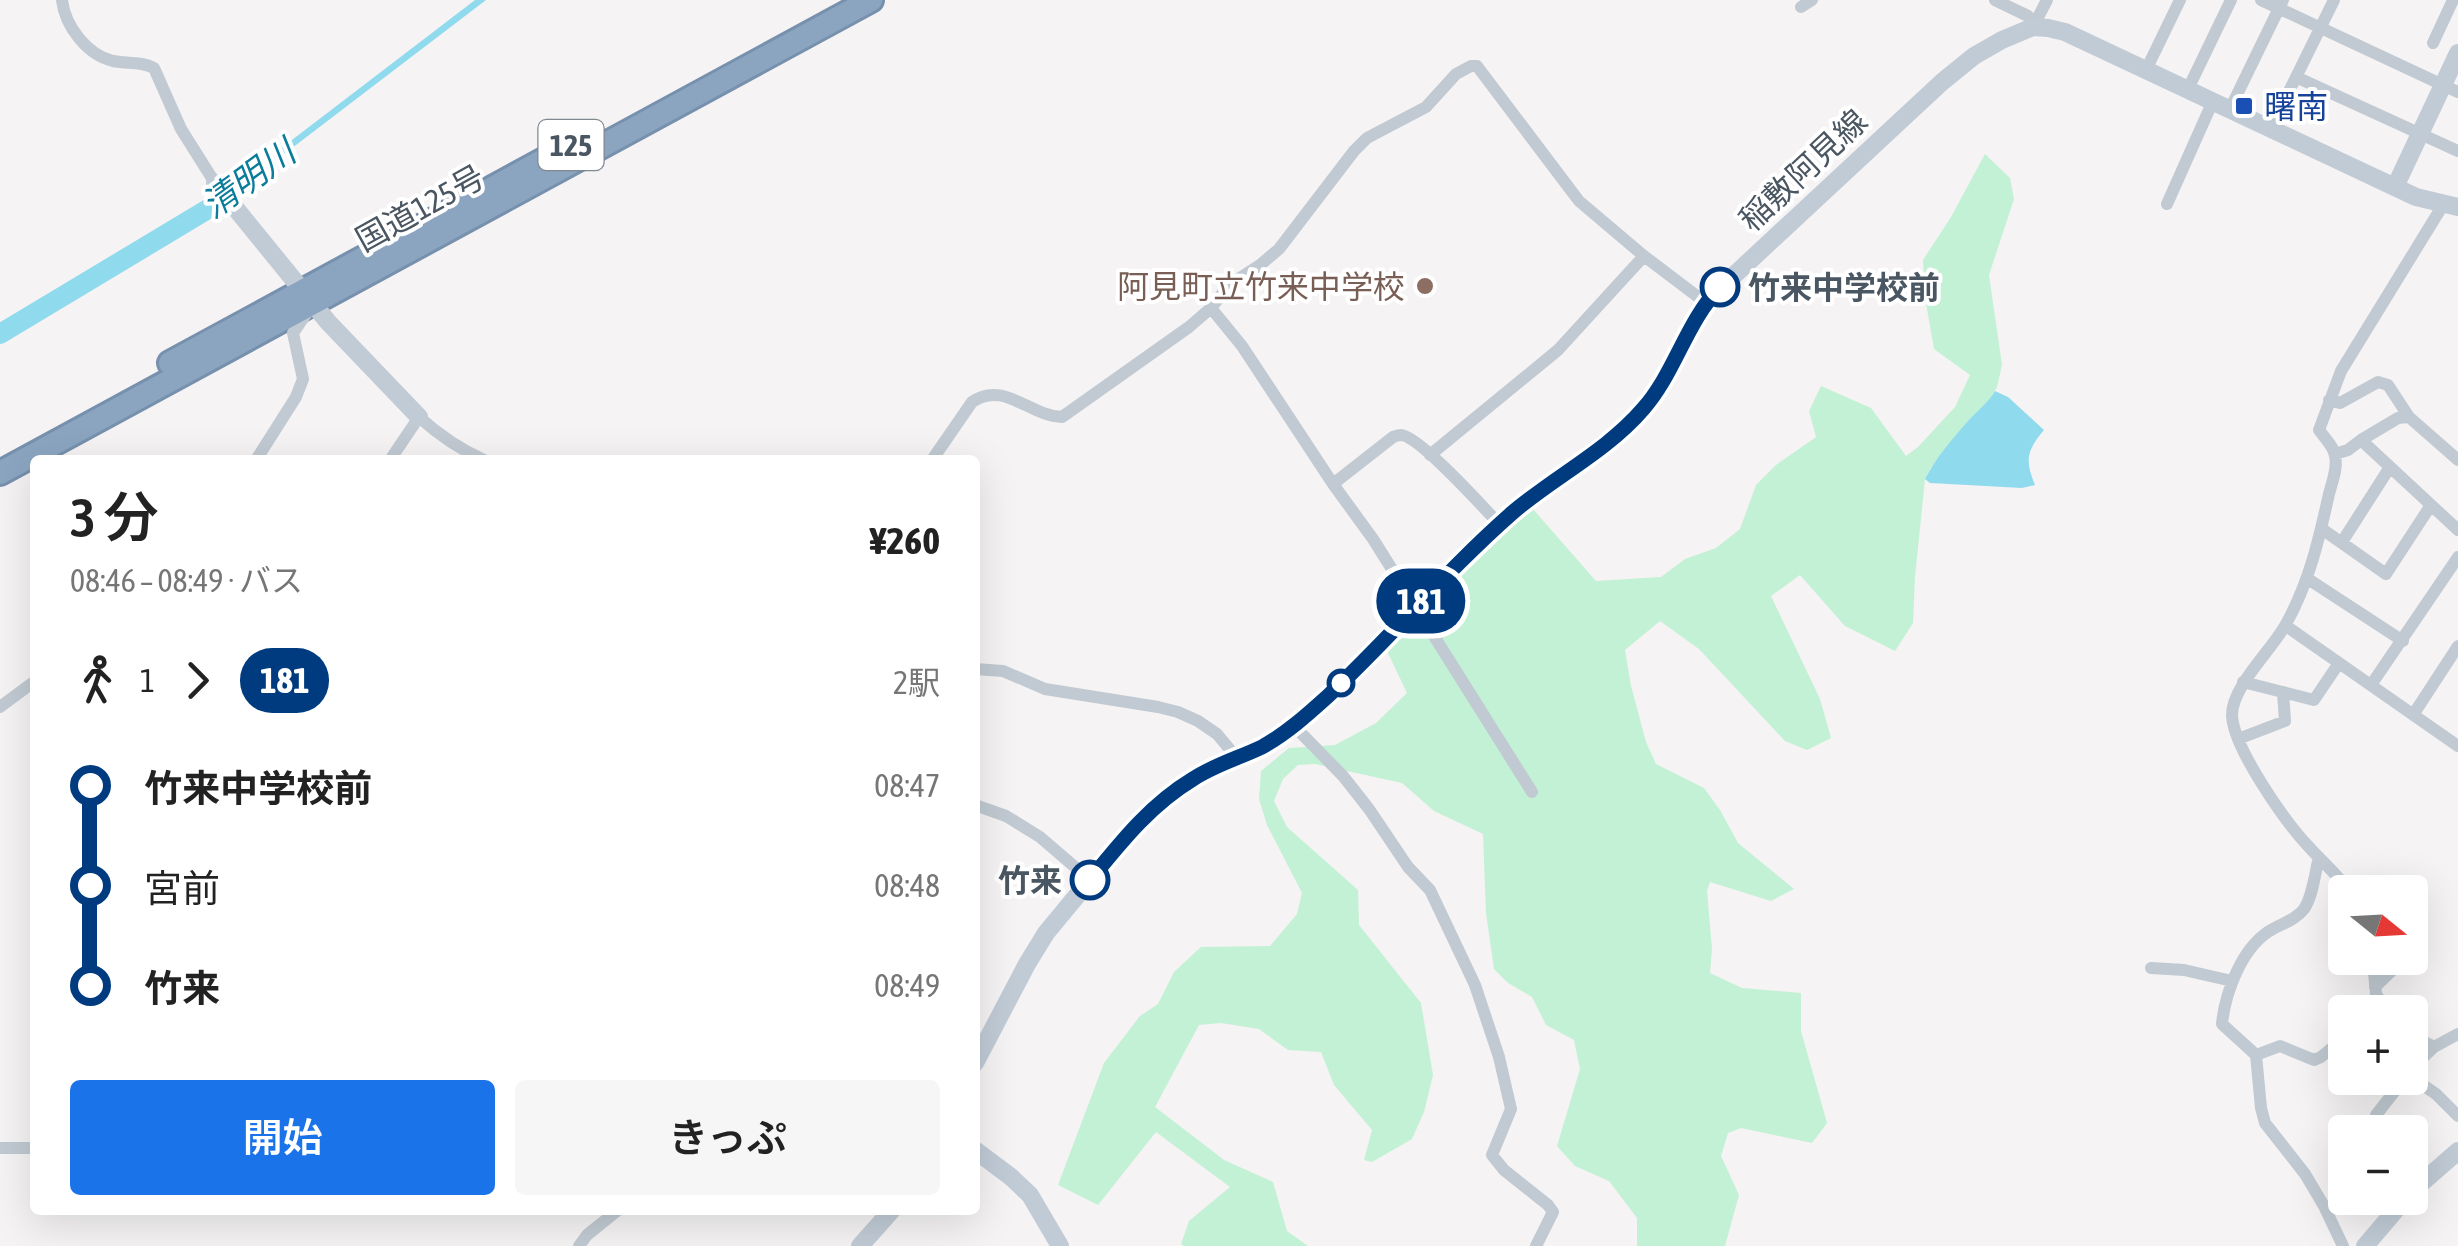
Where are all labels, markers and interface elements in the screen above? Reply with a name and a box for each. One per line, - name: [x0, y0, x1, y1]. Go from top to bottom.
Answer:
- place label: 曙南: [2264, 88, 2328, 125]
- marker: 曙南: [2233, 95, 2255, 117]
- street label: 稲敷阿見線: [1732, 102, 1874, 238]
- road number: 125: [538, 120, 604, 170]
- water label: 清明川: [194, 129, 305, 225]
- street label: 国道125号: [349, 158, 491, 258]
- place label: 阿見町立竹来中学校: [1117, 268, 1405, 305]
- marker: 竹来中学校前: [1701, 268, 1739, 306]
- place label: 竹来中学校前: [1748, 269, 1940, 306]
- marker: 阿見町立竹来中学校: [1414, 275, 1436, 297]
- text: 3 分: [70, 486, 158, 549]
- text: ¥260: [870, 519, 940, 562]
- text: 08:46 – 08:49 · バス: [70, 562, 303, 599]
- line badge: 181: [1364, 568, 1478, 634]
- text: 181: [1396, 581, 1446, 621]
- icon: walk: [70, 653, 125, 708]
- icon: forward: [170, 653, 225, 708]
- text: 181: [260, 660, 309, 700]
- text: 1: [140, 662, 155, 699]
- text: 2駅: [893, 664, 940, 701]
- unlabelled marker: [1328, 670, 1354, 696]
- text: 竹来中学校前: [144, 767, 372, 810]
- text: 08:47: [874, 767, 940, 804]
- marker: 竹来: [1071, 861, 1109, 899]
- place label: 竹来: [998, 862, 1062, 899]
- text: 宮前: [144, 867, 220, 910]
- text: 08:48: [874, 867, 940, 904]
- north arrow: [2328, 875, 2428, 975]
- map controls: [2328, 875, 2428, 1215]
- text: 竹来: [144, 967, 220, 1010]
- text: 08:49: [874, 967, 940, 1004]
- button: +: [2328, 995, 2428, 1095]
- button: 開始: [70, 1080, 495, 1195]
- button: きっぷ: [515, 1080, 940, 1195]
- button: −: [2328, 1115, 2428, 1215]

